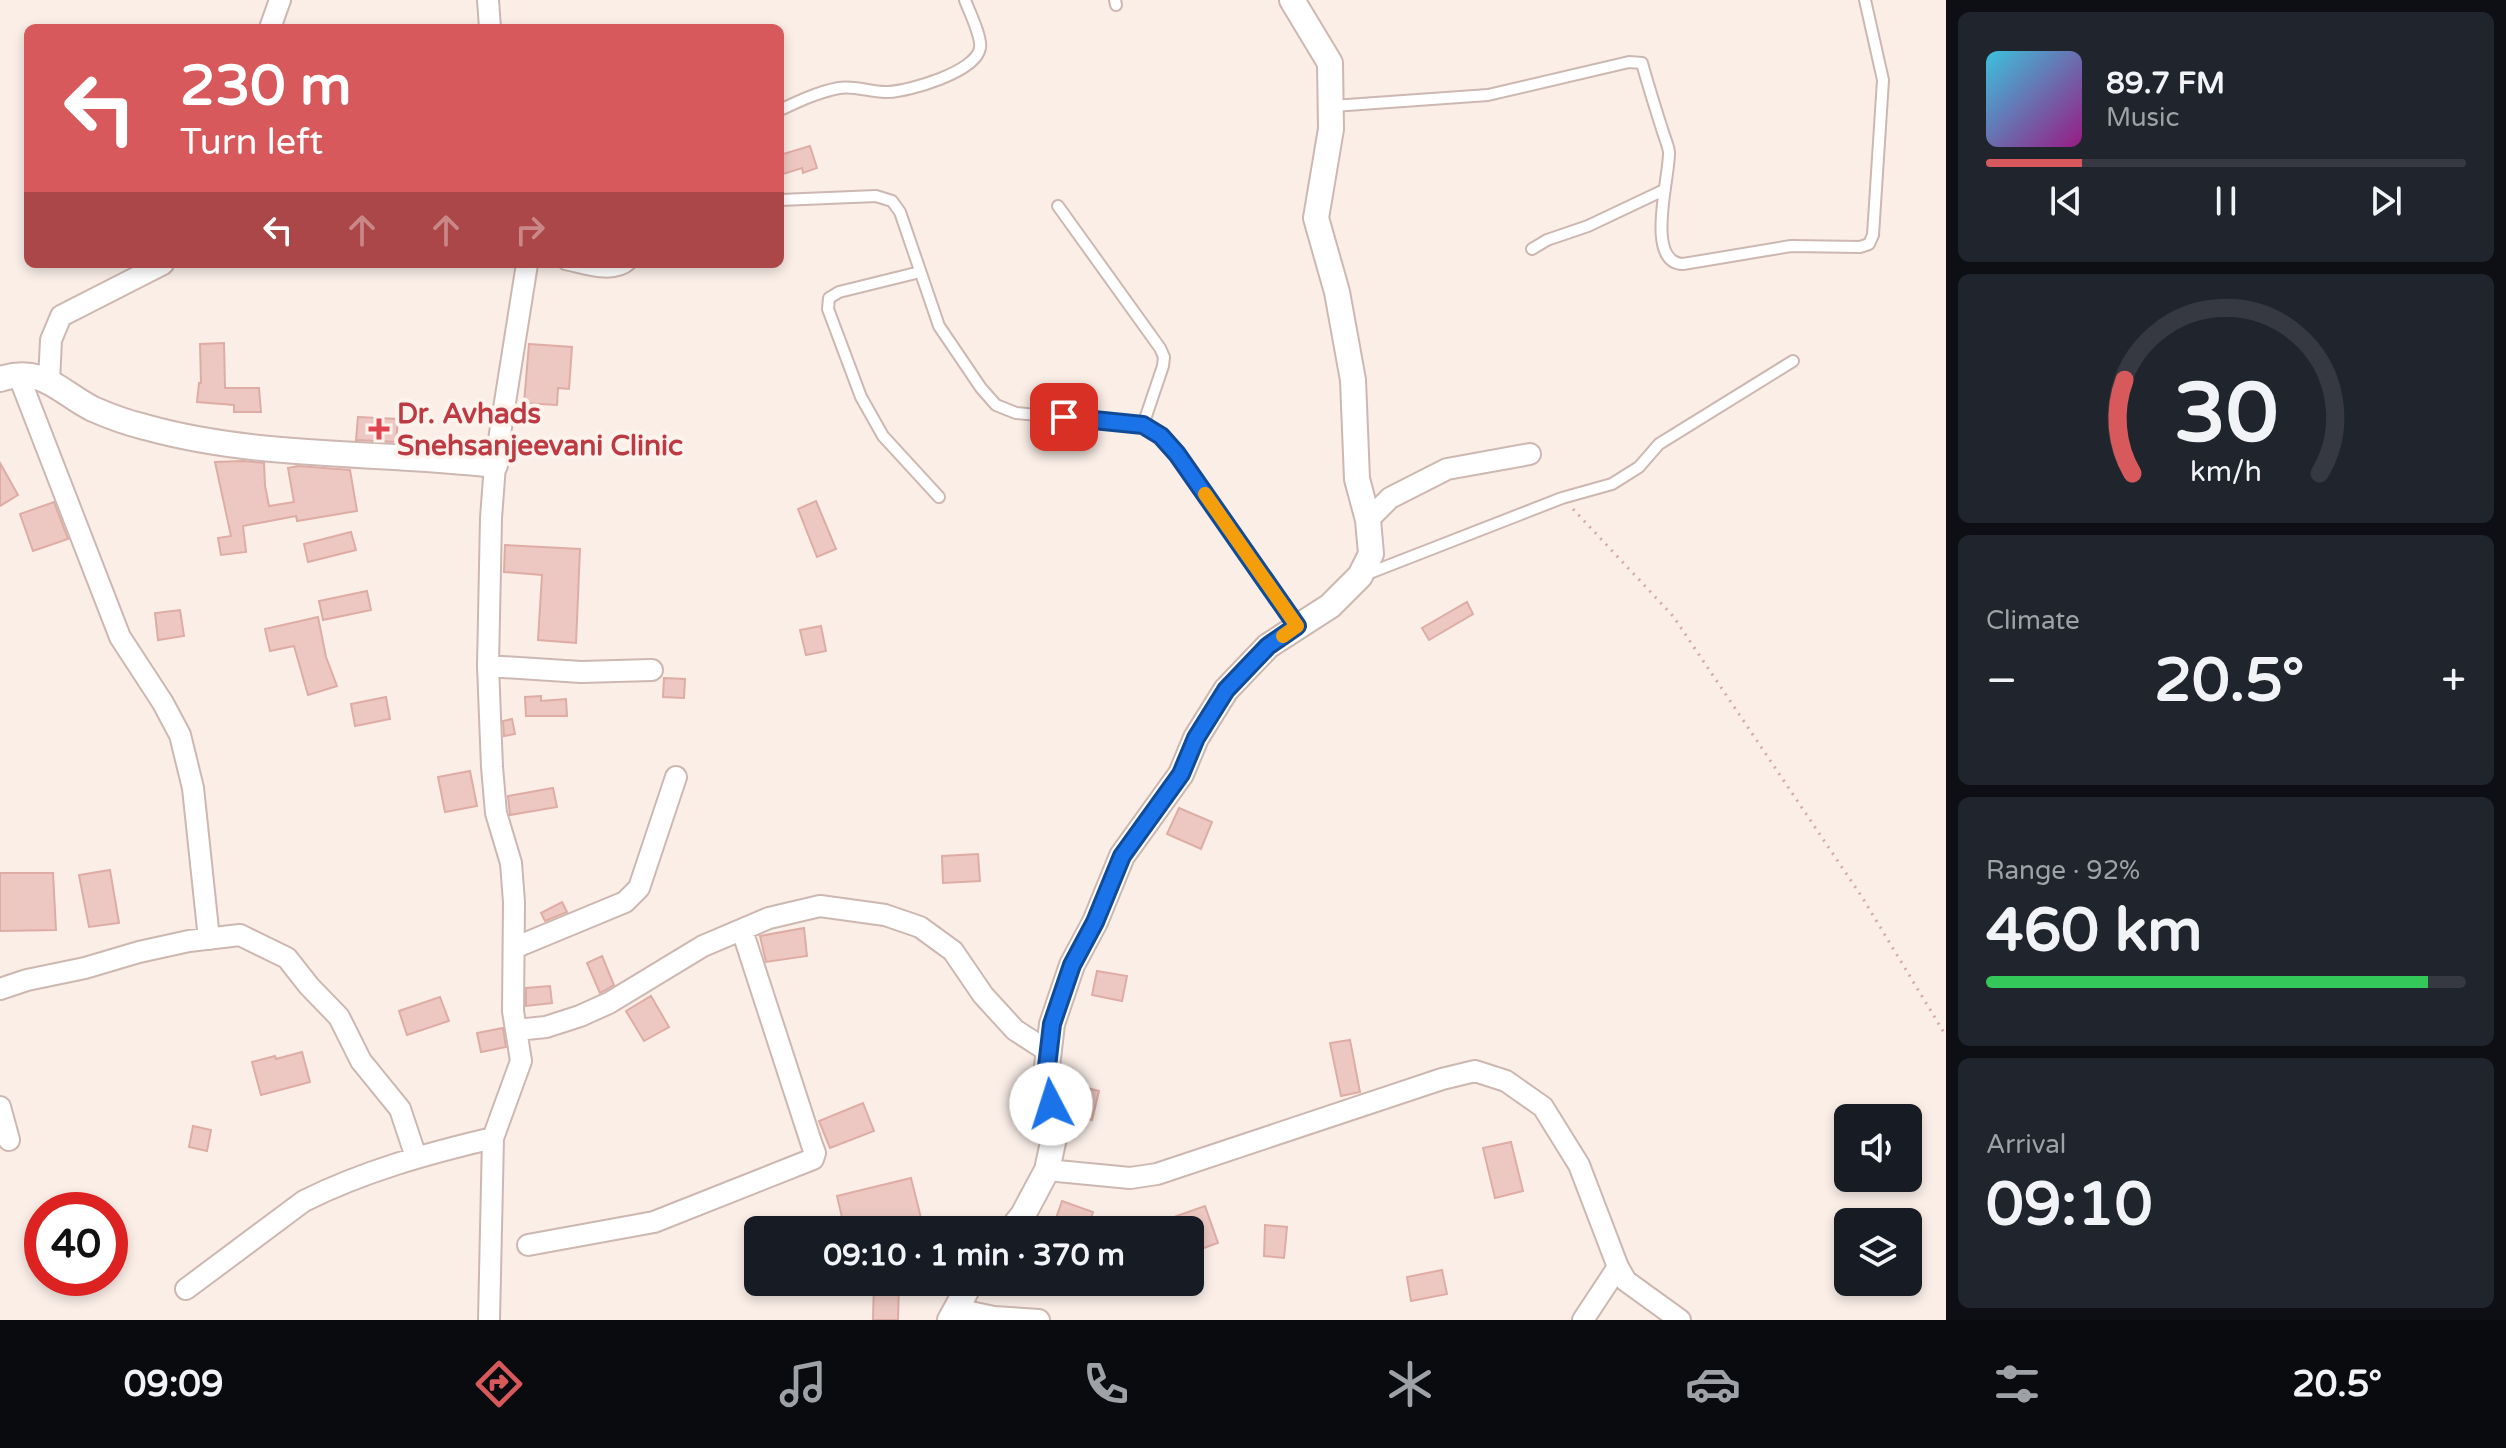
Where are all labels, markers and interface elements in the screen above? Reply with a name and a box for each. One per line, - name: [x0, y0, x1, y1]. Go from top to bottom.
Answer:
- text: 230 m: [180, 53, 351, 120]
- icon: left: [48, 56, 152, 160]
- text: 89.7 FM: [2106, 65, 2225, 102]
- text: Music: [2106, 102, 2179, 133]
- text: Turn left: [180, 121, 323, 164]
- icon: previous: [2044, 179, 2088, 223]
- icon: pause: [2204, 179, 2248, 223]
- icon: next: [2364, 179, 2408, 223]
- icon: left: [256, 208, 300, 252]
- icon: ahead: [340, 208, 384, 252]
- icon: ahead: [424, 208, 468, 252]
- icon: right: [508, 208, 552, 252]
- text: 30: [2174, 364, 2278, 464]
- pin: [1030, 383, 1098, 451]
- icon: arrive: [1042, 395, 1086, 439]
- place label: Dr. Avhads Snehsanjeevani Clinic: [397, 397, 683, 463]
- marker: Dr. Avhads Snehsanjeevani Clinic: [368, 418, 390, 440]
- text: km/h: [2190, 456, 2262, 490]
- text: Climate: [1986, 605, 2080, 636]
- text: 20.5°: [2154, 645, 2304, 717]
- text: −: [1986, 655, 2017, 708]
- text: +: [2441, 655, 2466, 708]
- text: Range · 92%: [1986, 855, 2140, 886]
- text: 460 km: [1986, 895, 2202, 967]
- position arrow: [1009, 1062, 1093, 1146]
- map controls: [1834, 1104, 1922, 1296]
- button: sound: [1834, 1104, 1922, 1192]
- text: Arrival: [1986, 1129, 2066, 1160]
- text: 09:10: [1986, 1169, 2152, 1241]
- speed limit sign: 40: [24, 1192, 128, 1296]
- button: layers: [1834, 1208, 1922, 1296]
- text: 09:10 · 1 min · 370 m: [823, 1237, 1125, 1274]
- icon: directions: [471, 1356, 527, 1412]
- icon: music: [775, 1356, 831, 1412]
- icon: phone: [1078, 1356, 1134, 1412]
- icon: climate: [1382, 1356, 1438, 1412]
- icon: car: [1685, 1356, 1741, 1412]
- icon: filters: [1989, 1356, 2045, 1412]
- text: 09:09: [124, 1363, 224, 1406]
- text: 20.5°: [2292, 1363, 2382, 1406]

